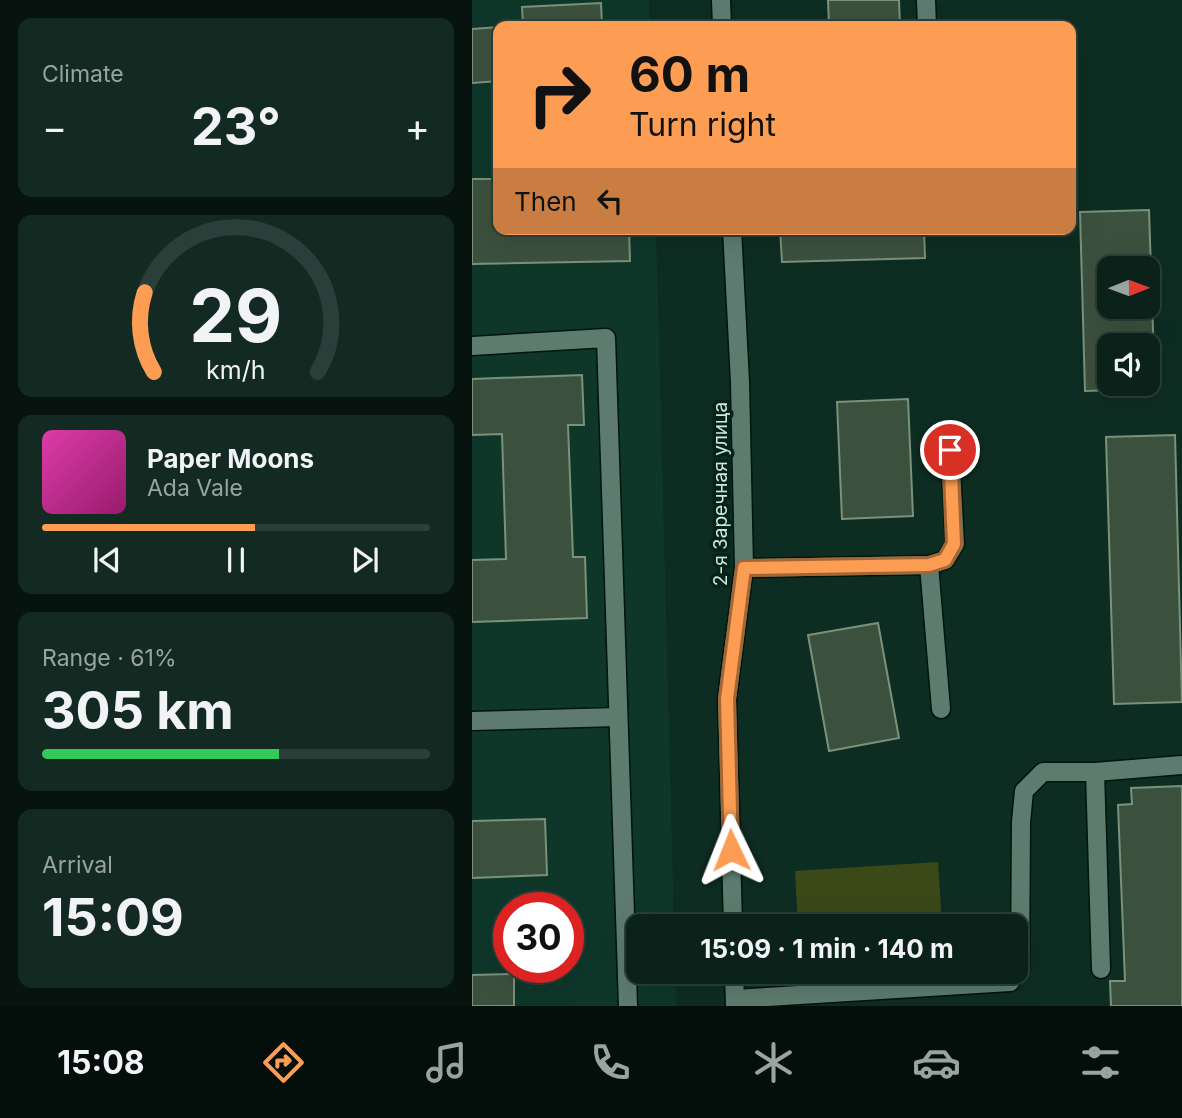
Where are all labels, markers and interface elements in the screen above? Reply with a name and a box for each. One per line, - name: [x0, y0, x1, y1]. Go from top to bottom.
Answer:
- text: 60 m: [629, 45, 750, 104]
- icon: right: [514, 49, 605, 140]
- text: Climate: [42, 60, 124, 88]
- text: 23°: [191, 95, 281, 158]
- text: −: [42, 104, 67, 150]
- text: +: [405, 104, 430, 150]
- text: Turn right: [629, 105, 776, 144]
- icon: left: [591, 182, 629, 220]
- text: Then: [514, 186, 577, 217]
- north arrow: [1097, 256, 1160, 318]
- map controls: [1097, 256, 1160, 396]
- text: 29: [189, 271, 283, 360]
- button: sound: [1097, 333, 1160, 396]
- text: km/h: [206, 355, 266, 385]
- street label: 2-я Заречная улица: [709, 402, 732, 586]
- pin: [920, 420, 980, 480]
- icon: arrive: [931, 431, 969, 469]
- text: Paper Moons: [147, 443, 314, 474]
- text: Ada Vale: [147, 474, 243, 502]
- icon: previous: [88, 541, 126, 579]
- icon: pause: [217, 541, 255, 579]
- icon: next: [346, 541, 384, 579]
- text: Range · 61%: [42, 644, 176, 672]
- text: 305 km: [42, 679, 234, 742]
- position arrow: [694, 813, 768, 887]
- text: Arrival: [42, 851, 113, 879]
- text: 15:09: [42, 886, 184, 949]
- speed limit sign: 30: [493, 892, 584, 983]
- text: 15:09 · 1 min · 140 m: [700, 933, 954, 964]
- icon: directions: [259, 1038, 308, 1087]
- icon: music: [422, 1038, 471, 1087]
- icon: phone: [586, 1038, 635, 1087]
- icon: climate: [749, 1038, 798, 1087]
- icon: car: [912, 1038, 961, 1087]
- icon: filters: [1076, 1038, 1125, 1087]
- text: 15:08: [57, 1043, 145, 1082]

